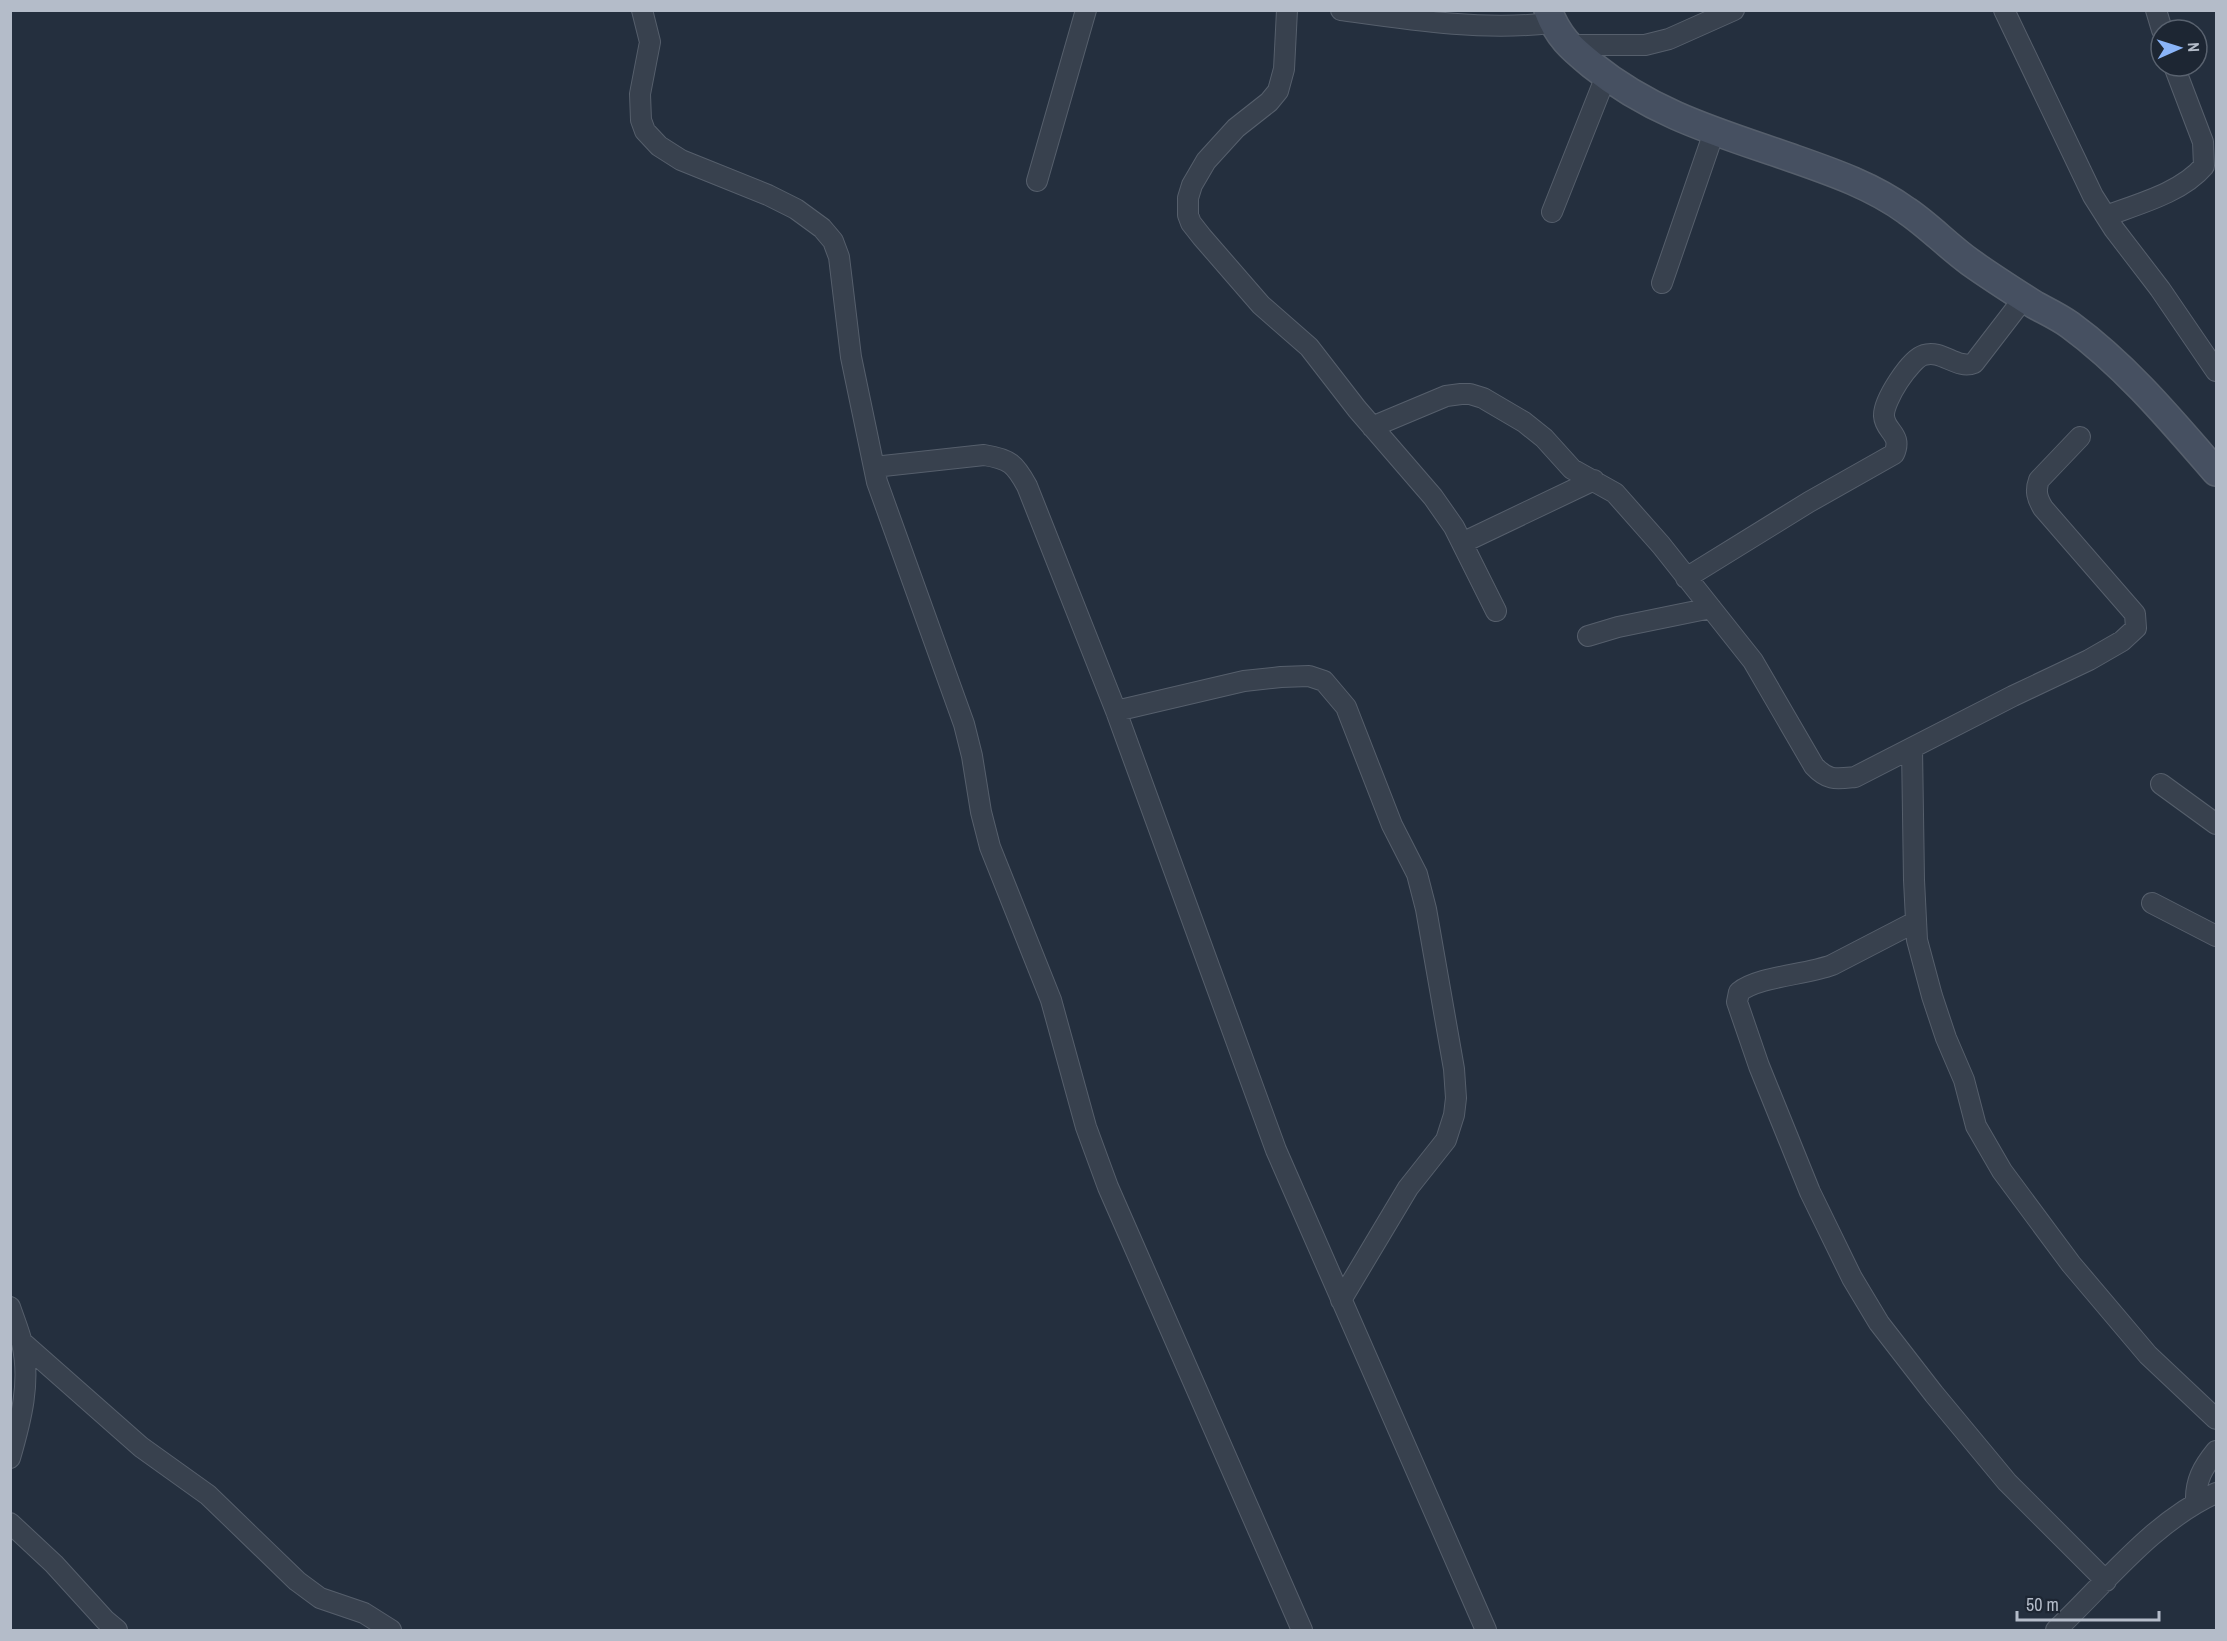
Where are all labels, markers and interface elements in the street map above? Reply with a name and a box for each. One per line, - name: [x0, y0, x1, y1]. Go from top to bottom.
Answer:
- north arrow: [2149, 18, 2209, 78]
- text: N: [2183, 42, 2205, 53]
- scale bar: [2017, 1584, 2160, 1622]
- text: 50 m: [2026, 1592, 2059, 1617]

